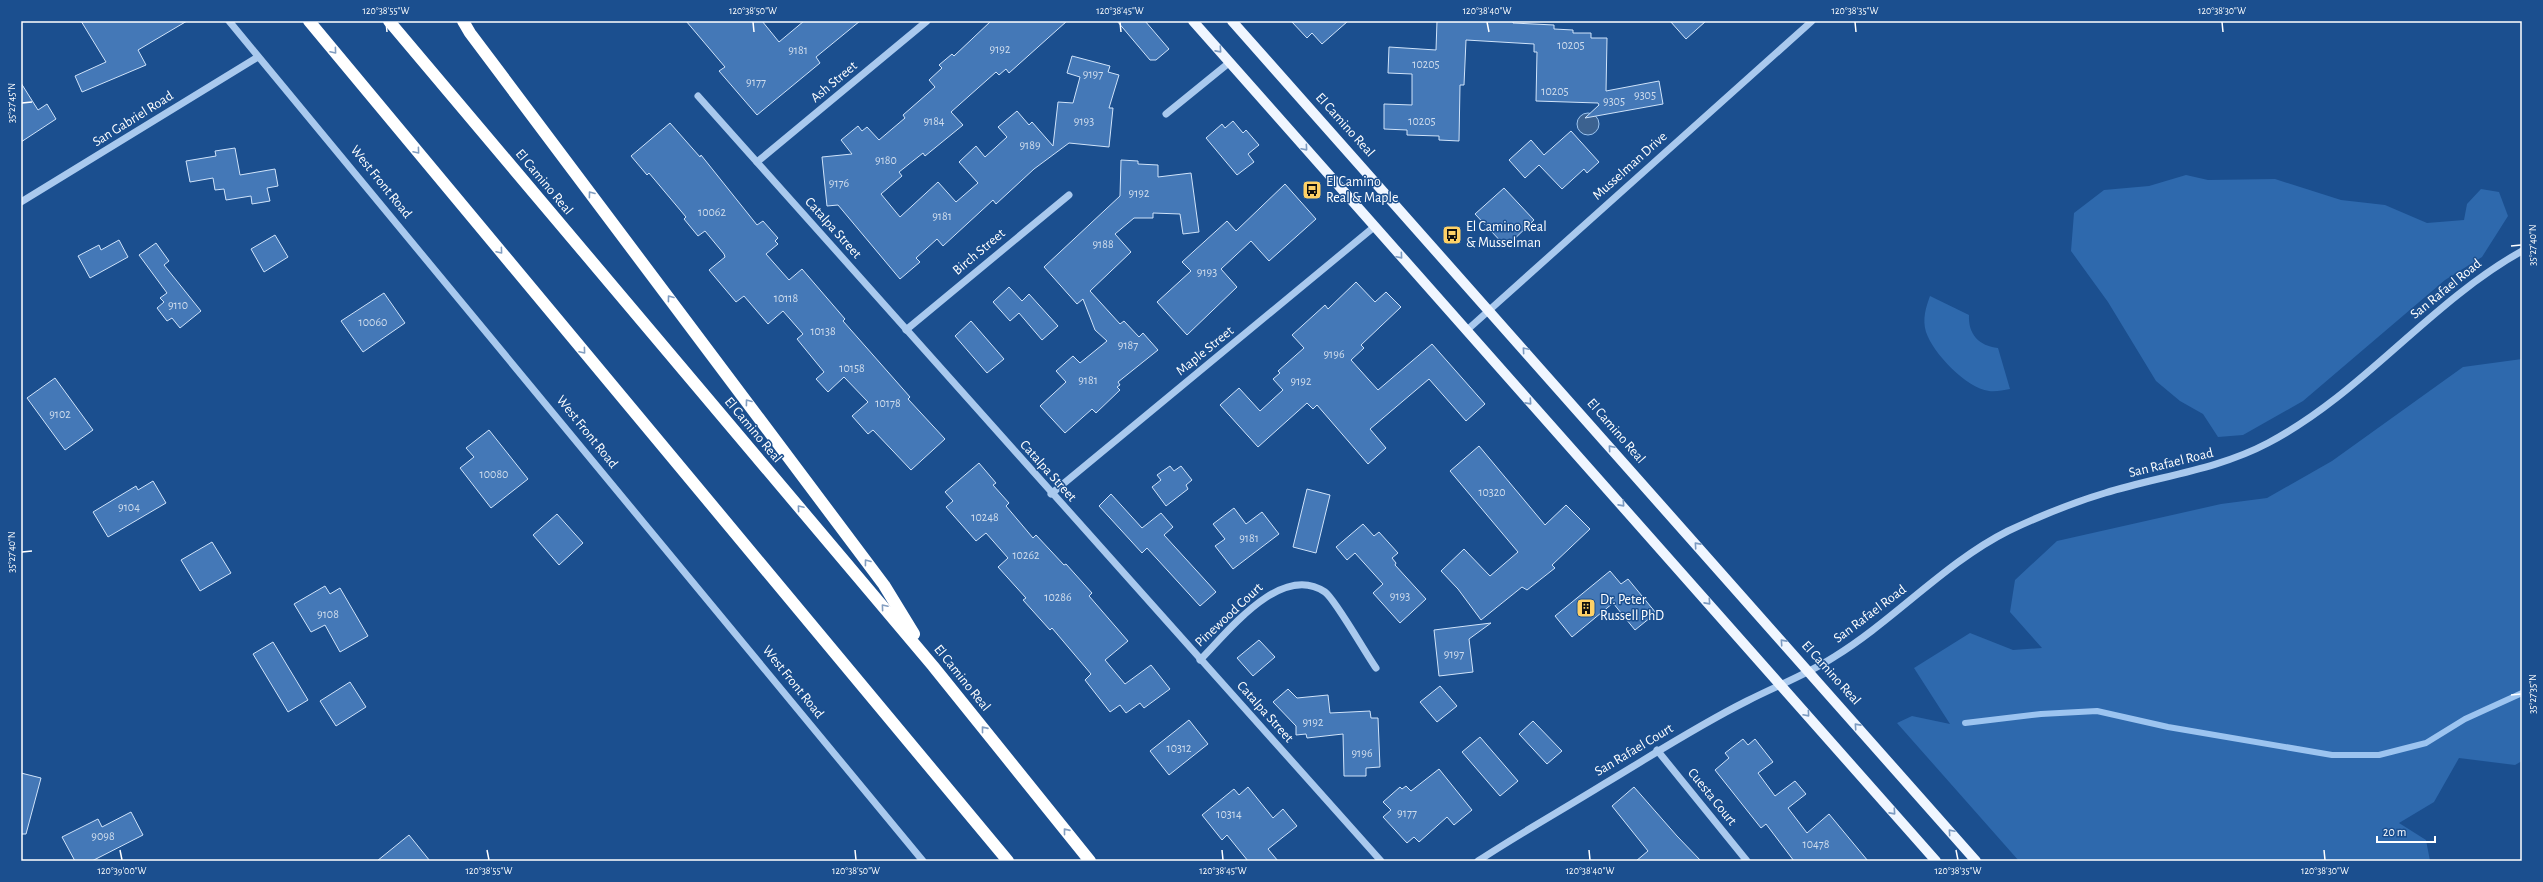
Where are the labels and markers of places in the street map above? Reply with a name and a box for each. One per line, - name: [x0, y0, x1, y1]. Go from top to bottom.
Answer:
- place label: El Camino Real & Maple: [1326, 175, 1398, 205]
- bus stop icon: El Camino Real & Maple: [1301, 179, 1323, 201]
- place label: El Camino Real & Musselman: [1466, 220, 1547, 250]
- bus stop icon: El Camino Real & Musselman: [1441, 224, 1463, 246]
- place label: Dr. Peter Russell PhD: [1600, 593, 1664, 623]
- building icon: Dr. Peter Russell PhD: [1575, 597, 1597, 619]

